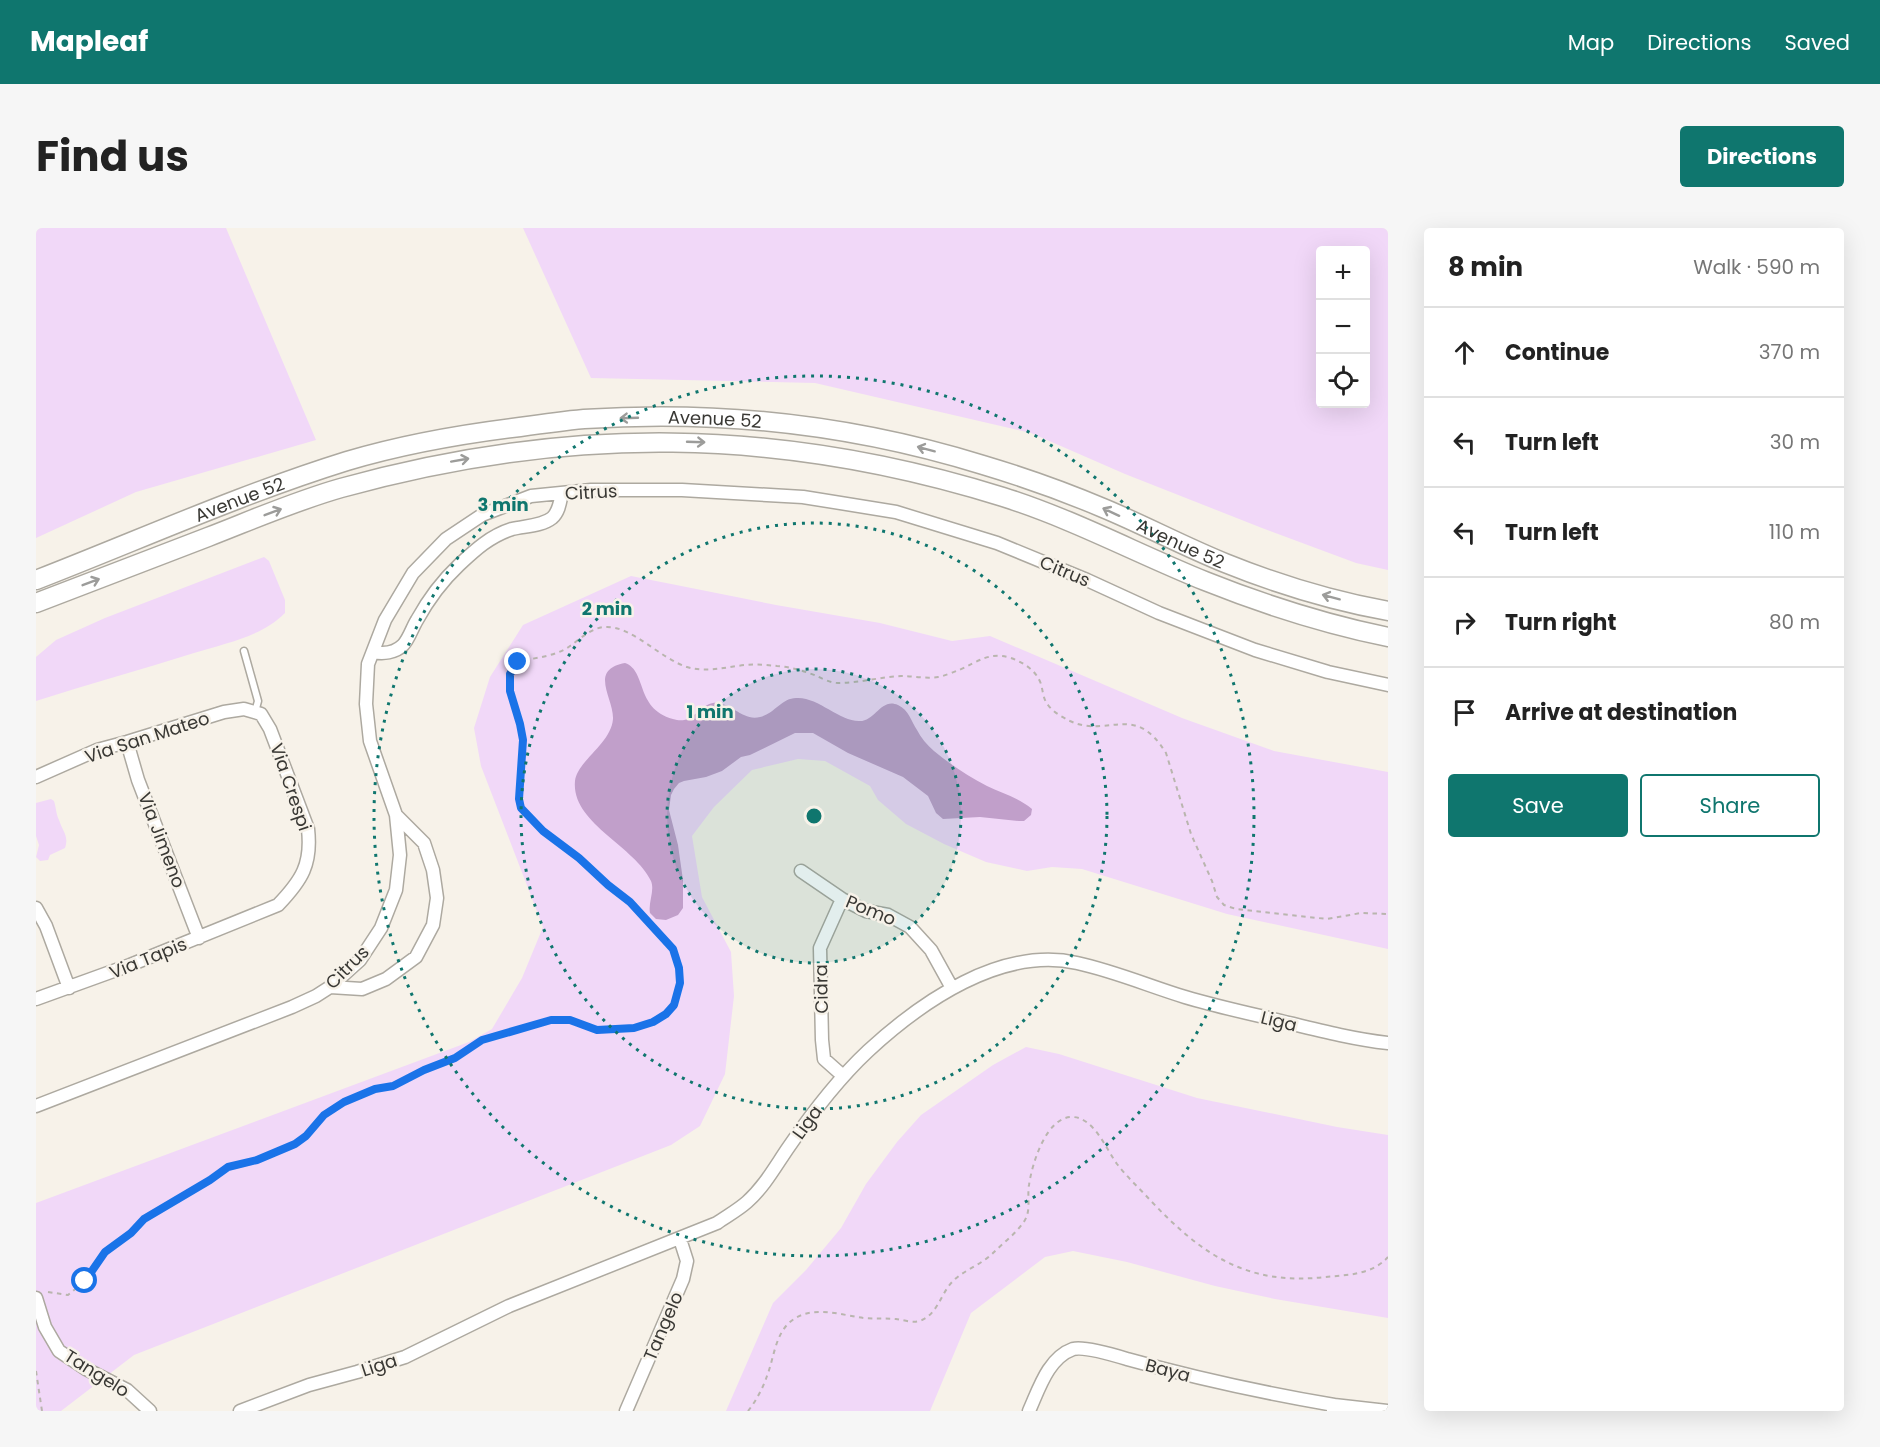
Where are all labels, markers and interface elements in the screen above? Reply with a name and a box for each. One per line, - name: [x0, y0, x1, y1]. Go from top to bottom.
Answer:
- text: Mapleaf: [30, 22, 148, 61]
- text: Map: [1568, 28, 1614, 57]
- text: Directions: [1647, 28, 1751, 57]
- text: Saved: [1784, 28, 1850, 57]
- button: Directions: [1680, 126, 1844, 187]
- text: Find us: [36, 127, 189, 186]
- map controls: [1316, 246, 1370, 408]
- button: +: [1316, 246, 1370, 300]
- text: 8 min: [1448, 249, 1523, 285]
- text: Walk · 590 m: [1693, 253, 1820, 281]
- button: −: [1316, 300, 1370, 354]
- icon: ahead: [1448, 336, 1481, 369]
- text: Continue: [1505, 337, 1609, 368]
- text: 370 m: [1759, 338, 1820, 366]
- button: locate: [1316, 354, 1370, 408]
- street label: Avenue 52: [668, 404, 763, 434]
- one-way arrow: [620, 412, 640, 424]
- icon: left: [1448, 426, 1481, 459]
- text: Turn left: [1505, 427, 1599, 458]
- text: 30 m: [1770, 428, 1820, 456]
- one-way arrow: [686, 437, 706, 448]
- one-way arrow: [917, 443, 936, 454]
- one-way arrow: [450, 454, 470, 465]
- street label: Avenue 52: [191, 471, 288, 527]
- street label: Citrus: [564, 478, 618, 506]
- text: 3 min: [477, 492, 529, 517]
- one-way arrow: [1102, 505, 1120, 517]
- one-way arrow: [263, 506, 281, 517]
- street label: Avenue 52: [1133, 512, 1229, 574]
- icon: left: [1448, 516, 1481, 549]
- text: Turn left: [1505, 517, 1599, 548]
- text: 110 m: [1769, 518, 1820, 546]
- street label: Citrus: [1036, 549, 1094, 593]
- one-way arrow: [81, 576, 99, 587]
- one-way arrow: [1322, 591, 1341, 602]
- text: 2 min: [582, 596, 632, 621]
- icon: right: [1448, 606, 1481, 639]
- text: Turn right: [1505, 607, 1616, 638]
- text: 80 m: [1769, 608, 1820, 636]
- route end: [504, 648, 530, 674]
- icon: arrive: [1448, 696, 1481, 729]
- text: Arrive at destination: [1505, 697, 1737, 728]
- text: 1 min: [686, 699, 734, 724]
- street label: Via San Mateo: [82, 705, 212, 769]
- street label: Via Crespi: [264, 740, 318, 834]
- button: Save: [1448, 774, 1628, 837]
- button: Share: [1640, 774, 1820, 837]
- street label: Via Jimeno: [132, 789, 192, 891]
- centre of rings: [804, 806, 824, 826]
- street label: Pomo: [842, 889, 900, 931]
- street label: Via Tapis: [106, 931, 190, 985]
- street label: Citrus: [320, 940, 374, 994]
- street label: Cidra: [808, 964, 834, 1014]
- street label: Liga: [1258, 1004, 1300, 1038]
- street label: Liga: [786, 1100, 828, 1144]
- route start: [71, 1267, 97, 1293]
- street label: Tangelo: [637, 1288, 689, 1364]
- street label: Tangelo: [60, 1343, 134, 1403]
- street label: Liga: [358, 1347, 400, 1383]
- street label: Baya: [1143, 1352, 1193, 1388]

